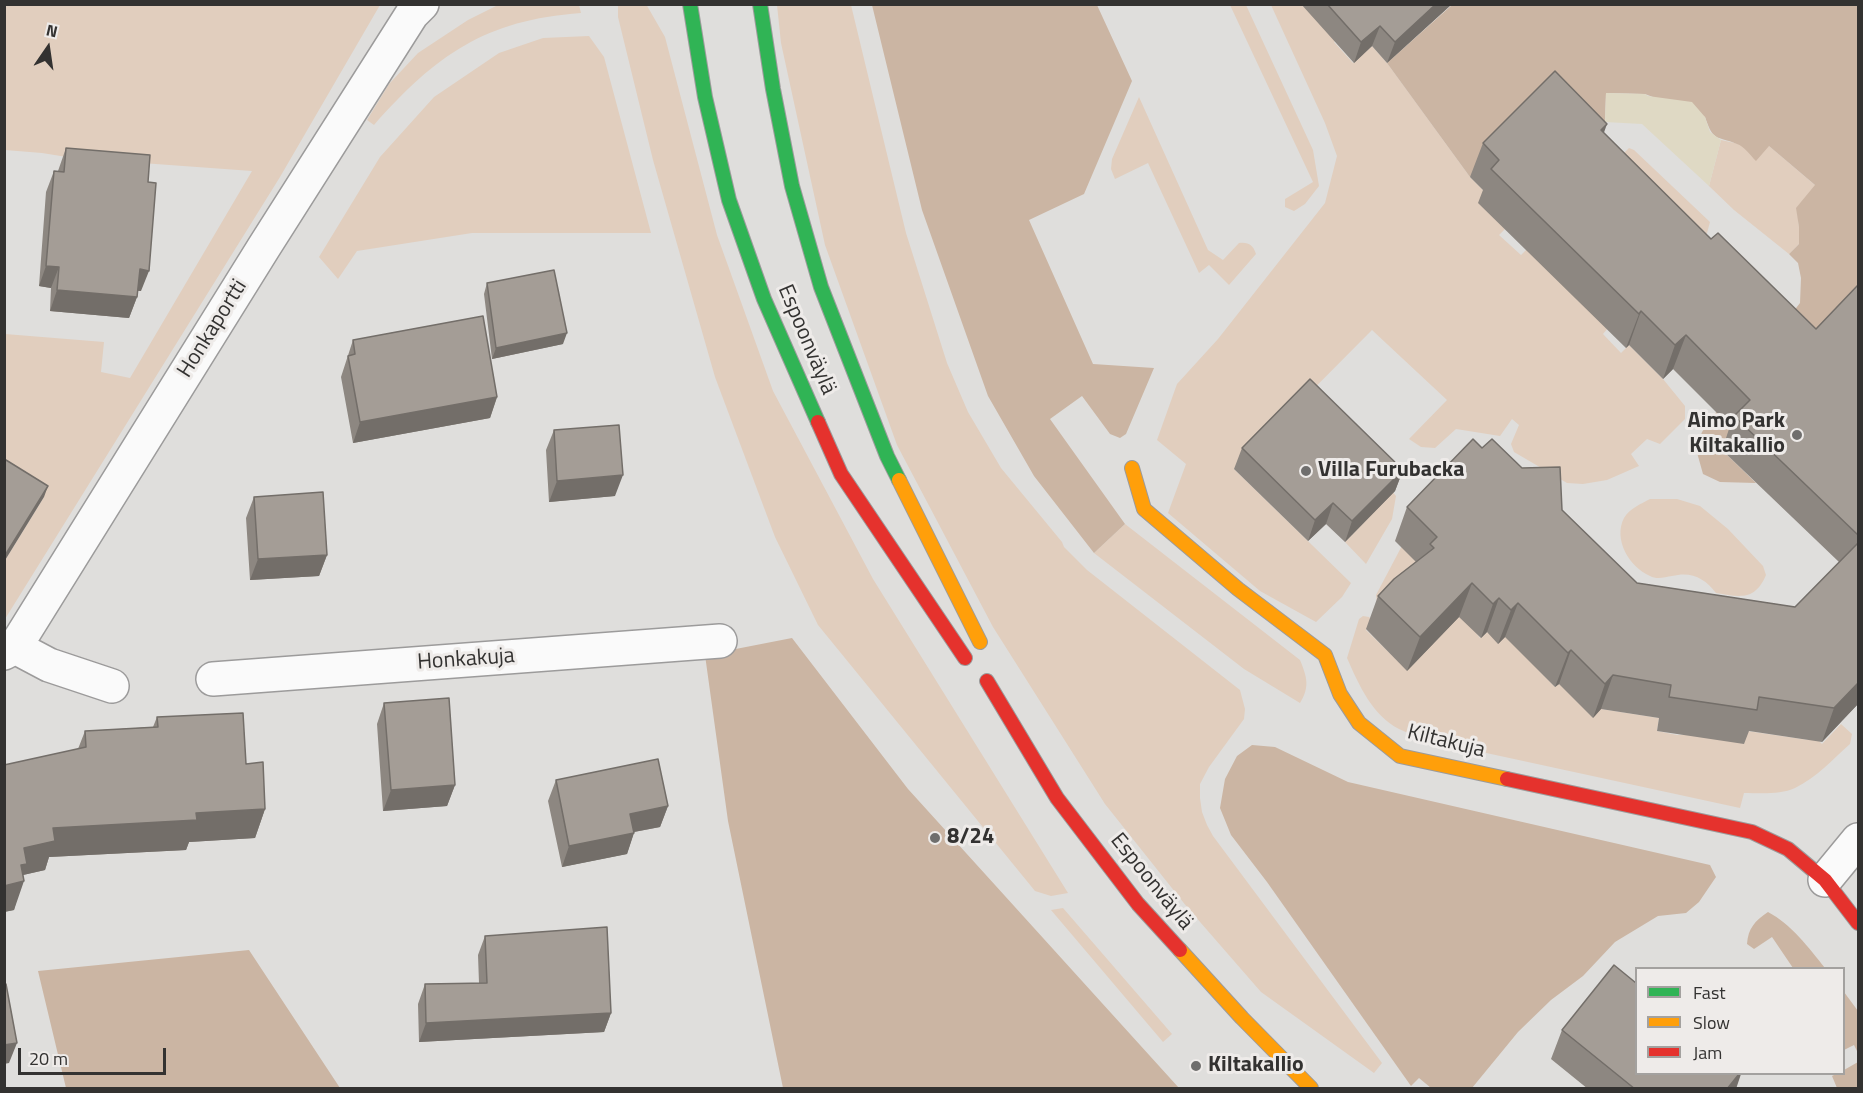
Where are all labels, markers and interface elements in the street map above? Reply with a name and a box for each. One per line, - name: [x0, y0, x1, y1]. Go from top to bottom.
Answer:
- north arrow: [18, 18, 78, 78]
- text: N: [44, 18, 60, 43]
- street label: Honkaportti: [172, 275, 254, 383]
- street label: Espoonväylä: [771, 281, 841, 399]
- place label: Aimo Park Kiltakallio: [1687, 409, 1785, 460]
- marker: Aimo Park Kiltakallio: [1790, 428, 1804, 442]
- place label: Villa Furubacka: [1318, 458, 1464, 484]
- marker: Villa Furubacka: [1299, 464, 1313, 478]
- street label: Honkakuja: [416, 643, 516, 677]
- street label: Kiltakuja: [1404, 720, 1488, 764]
- place label: 8/24: [947, 825, 994, 851]
- street label: Espoonväylä: [1104, 828, 1198, 936]
- marker: 8/24: [928, 831, 942, 845]
- legend: [1635, 967, 1845, 1075]
- text: Fast: [1693, 979, 1726, 1006]
- text: Slow: [1693, 1009, 1730, 1036]
- scale bar: [21, 1036, 170, 1074]
- text: Jam: [1693, 1039, 1722, 1066]
- text: 20 m: [29, 1045, 68, 1072]
- place label: Kiltakallio: [1208, 1053, 1304, 1079]
- marker: Kiltakallio: [1189, 1059, 1203, 1073]

